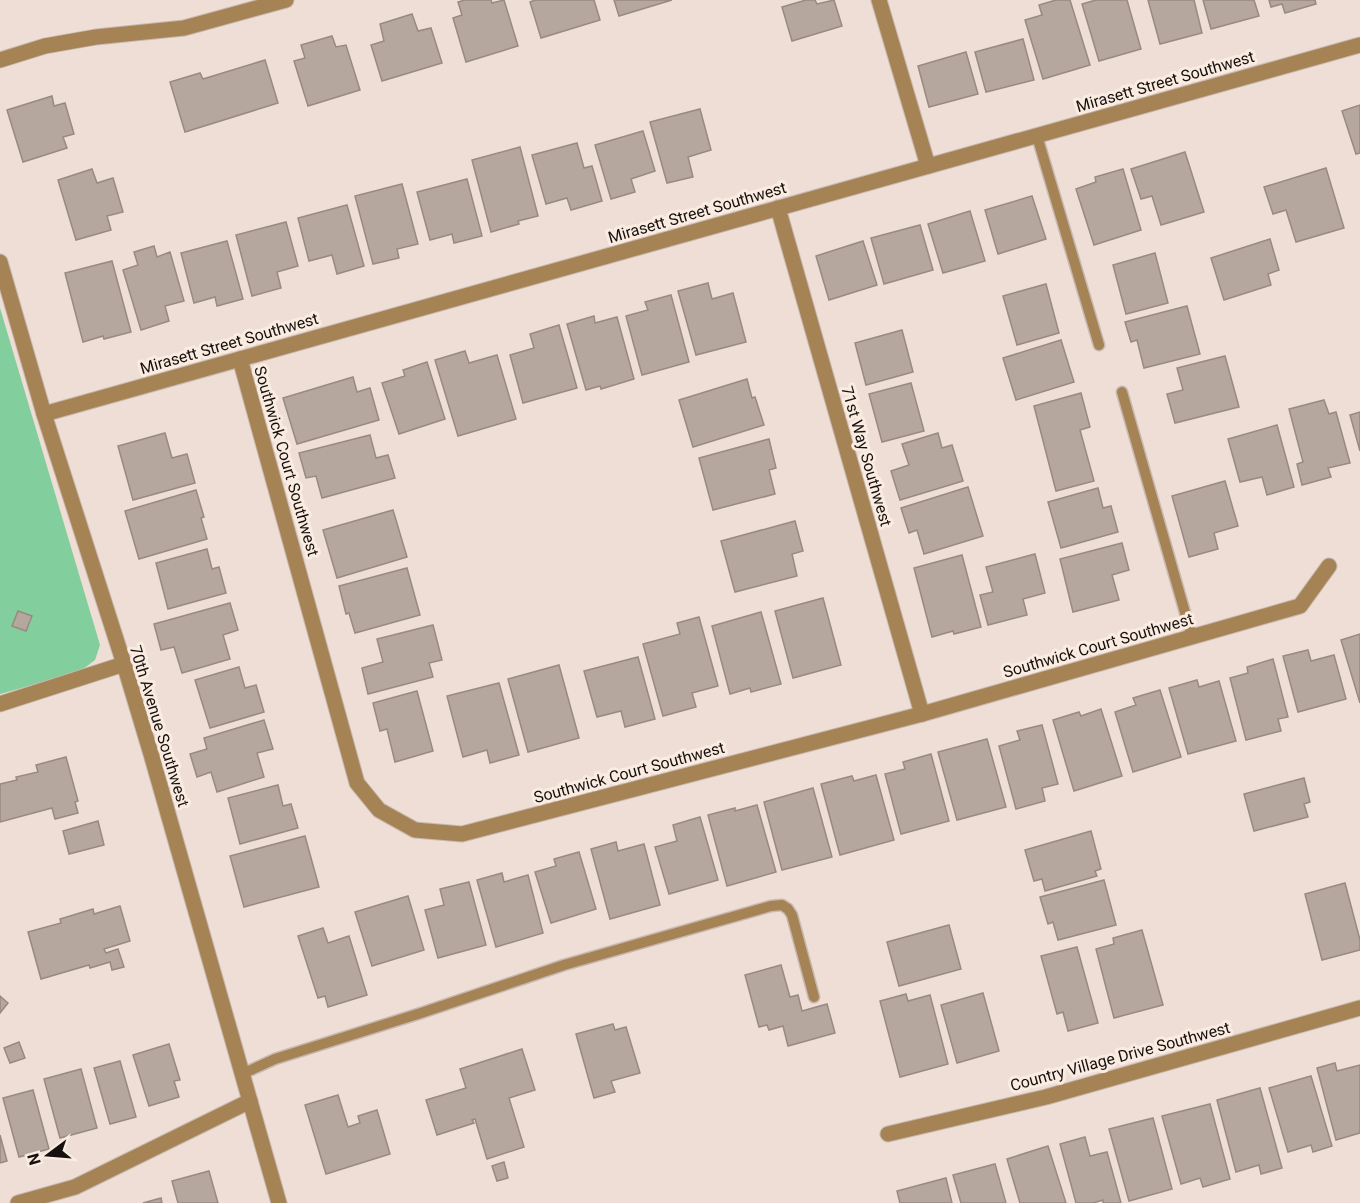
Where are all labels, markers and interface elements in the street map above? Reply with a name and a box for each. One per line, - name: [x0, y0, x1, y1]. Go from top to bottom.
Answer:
- street label: Mirasett Street Southwest: [1074, 47, 1256, 116]
- street label: Mirasett Street Southwest: [606, 178, 788, 247]
- street label: Mirasett Street Southwest: [138, 309, 320, 378]
- street label: Southwick Court Southwest: [250, 364, 323, 558]
- street label: 71st Way Southwest: [837, 384, 896, 528]
- street label: Southwick Court Southwest: [1001, 609, 1195, 682]
- street label: 70th Avenue Southwest: [126, 643, 193, 809]
- street label: Southwick Court Southwest: [532, 738, 727, 807]
- street label: Country Village Drive Southwest: [1008, 1018, 1232, 1095]
- north arrow: [18, 1125, 78, 1185]
- text: N: [23, 1151, 45, 1167]

